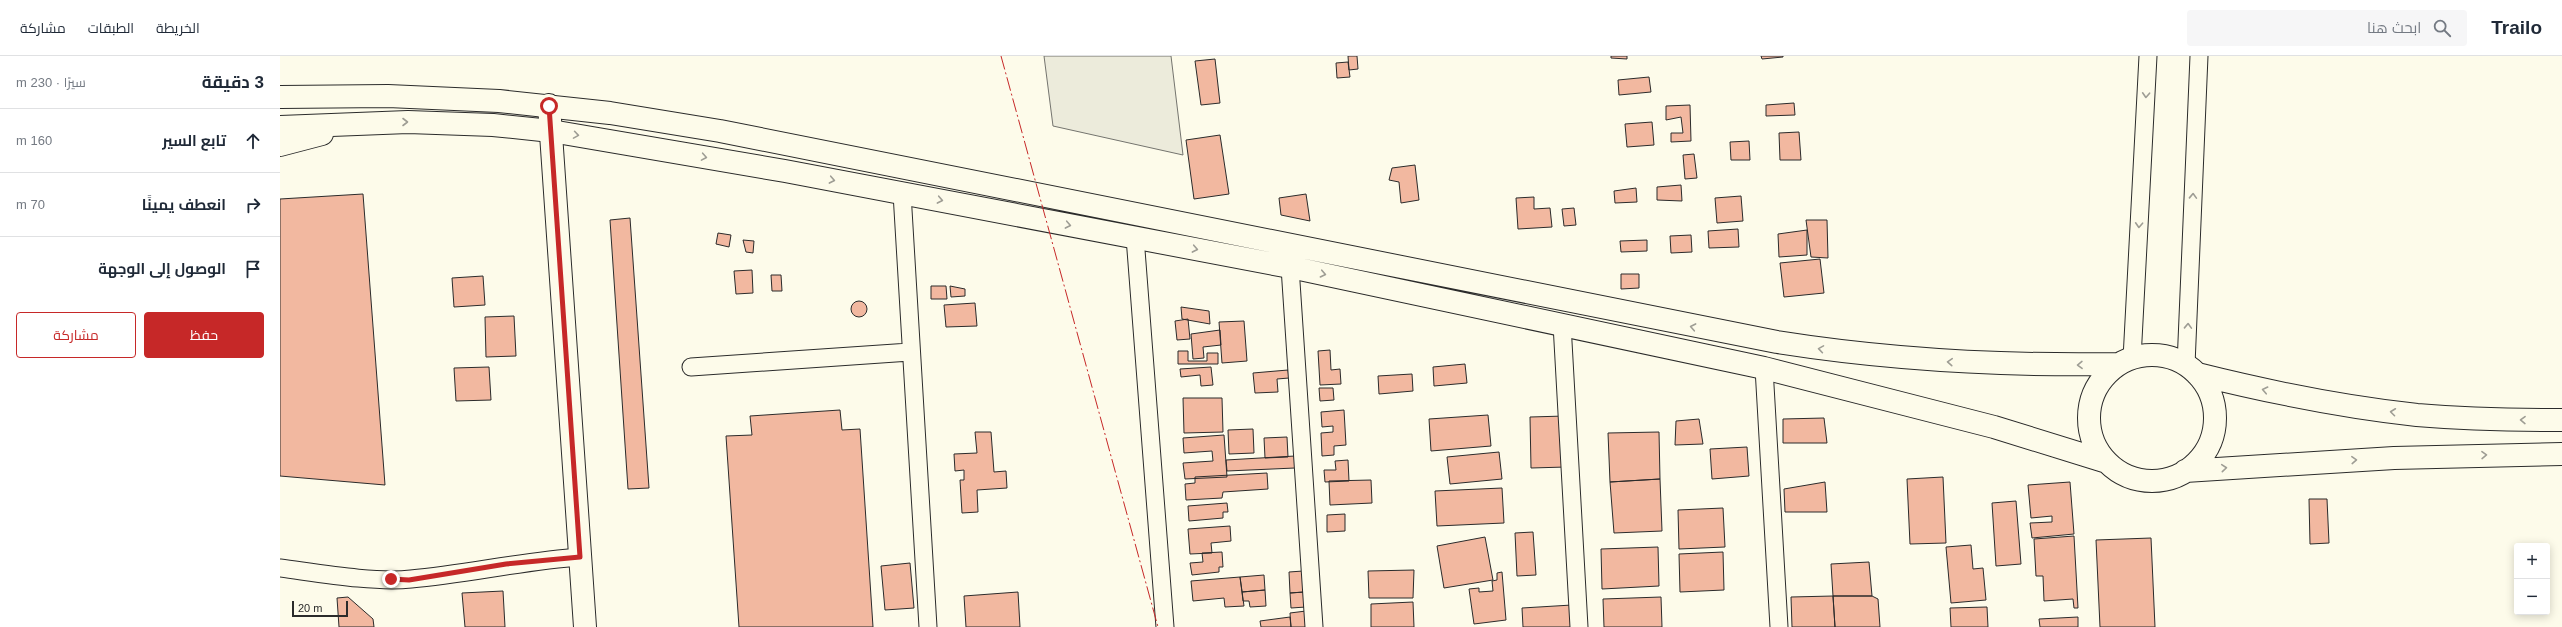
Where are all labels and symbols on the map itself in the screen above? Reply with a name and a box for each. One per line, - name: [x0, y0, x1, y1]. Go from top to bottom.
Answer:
- one-way arrow: [2141, 92, 2150, 98]
- route start: [540, 97, 558, 115]
- one-way arrow: [402, 118, 408, 126]
- one-way arrow: [573, 131, 579, 139]
- one-way arrow: [701, 152, 707, 160]
- one-way arrow: [829, 175, 835, 184]
- one-way arrow: [2189, 193, 2197, 199]
- one-way arrow: [937, 196, 943, 204]
- one-way arrow: [1065, 220, 1071, 228]
- one-way arrow: [2134, 222, 2143, 228]
- one-way arrow: [1192, 244, 1199, 253]
- one-way arrow: [1320, 270, 1326, 278]
- one-way arrow: [1689, 323, 1696, 332]
- one-way arrow: [2183, 323, 2192, 329]
- one-way arrow: [1818, 345, 1824, 354]
- one-way arrow: [1947, 357, 1953, 366]
- one-way arrow: [2077, 361, 2083, 369]
- one-way arrow: [2262, 387, 2268, 395]
- one-way arrow: [2390, 408, 2396, 417]
- one-way arrow: [2520, 416, 2526, 424]
- one-way arrow: [2481, 451, 2487, 459]
- one-way arrow: [2351, 455, 2357, 464]
- one-way arrow: [2221, 464, 2227, 473]
- route end: [382, 570, 400, 588]
- scale bar: [292, 599, 348, 618]

